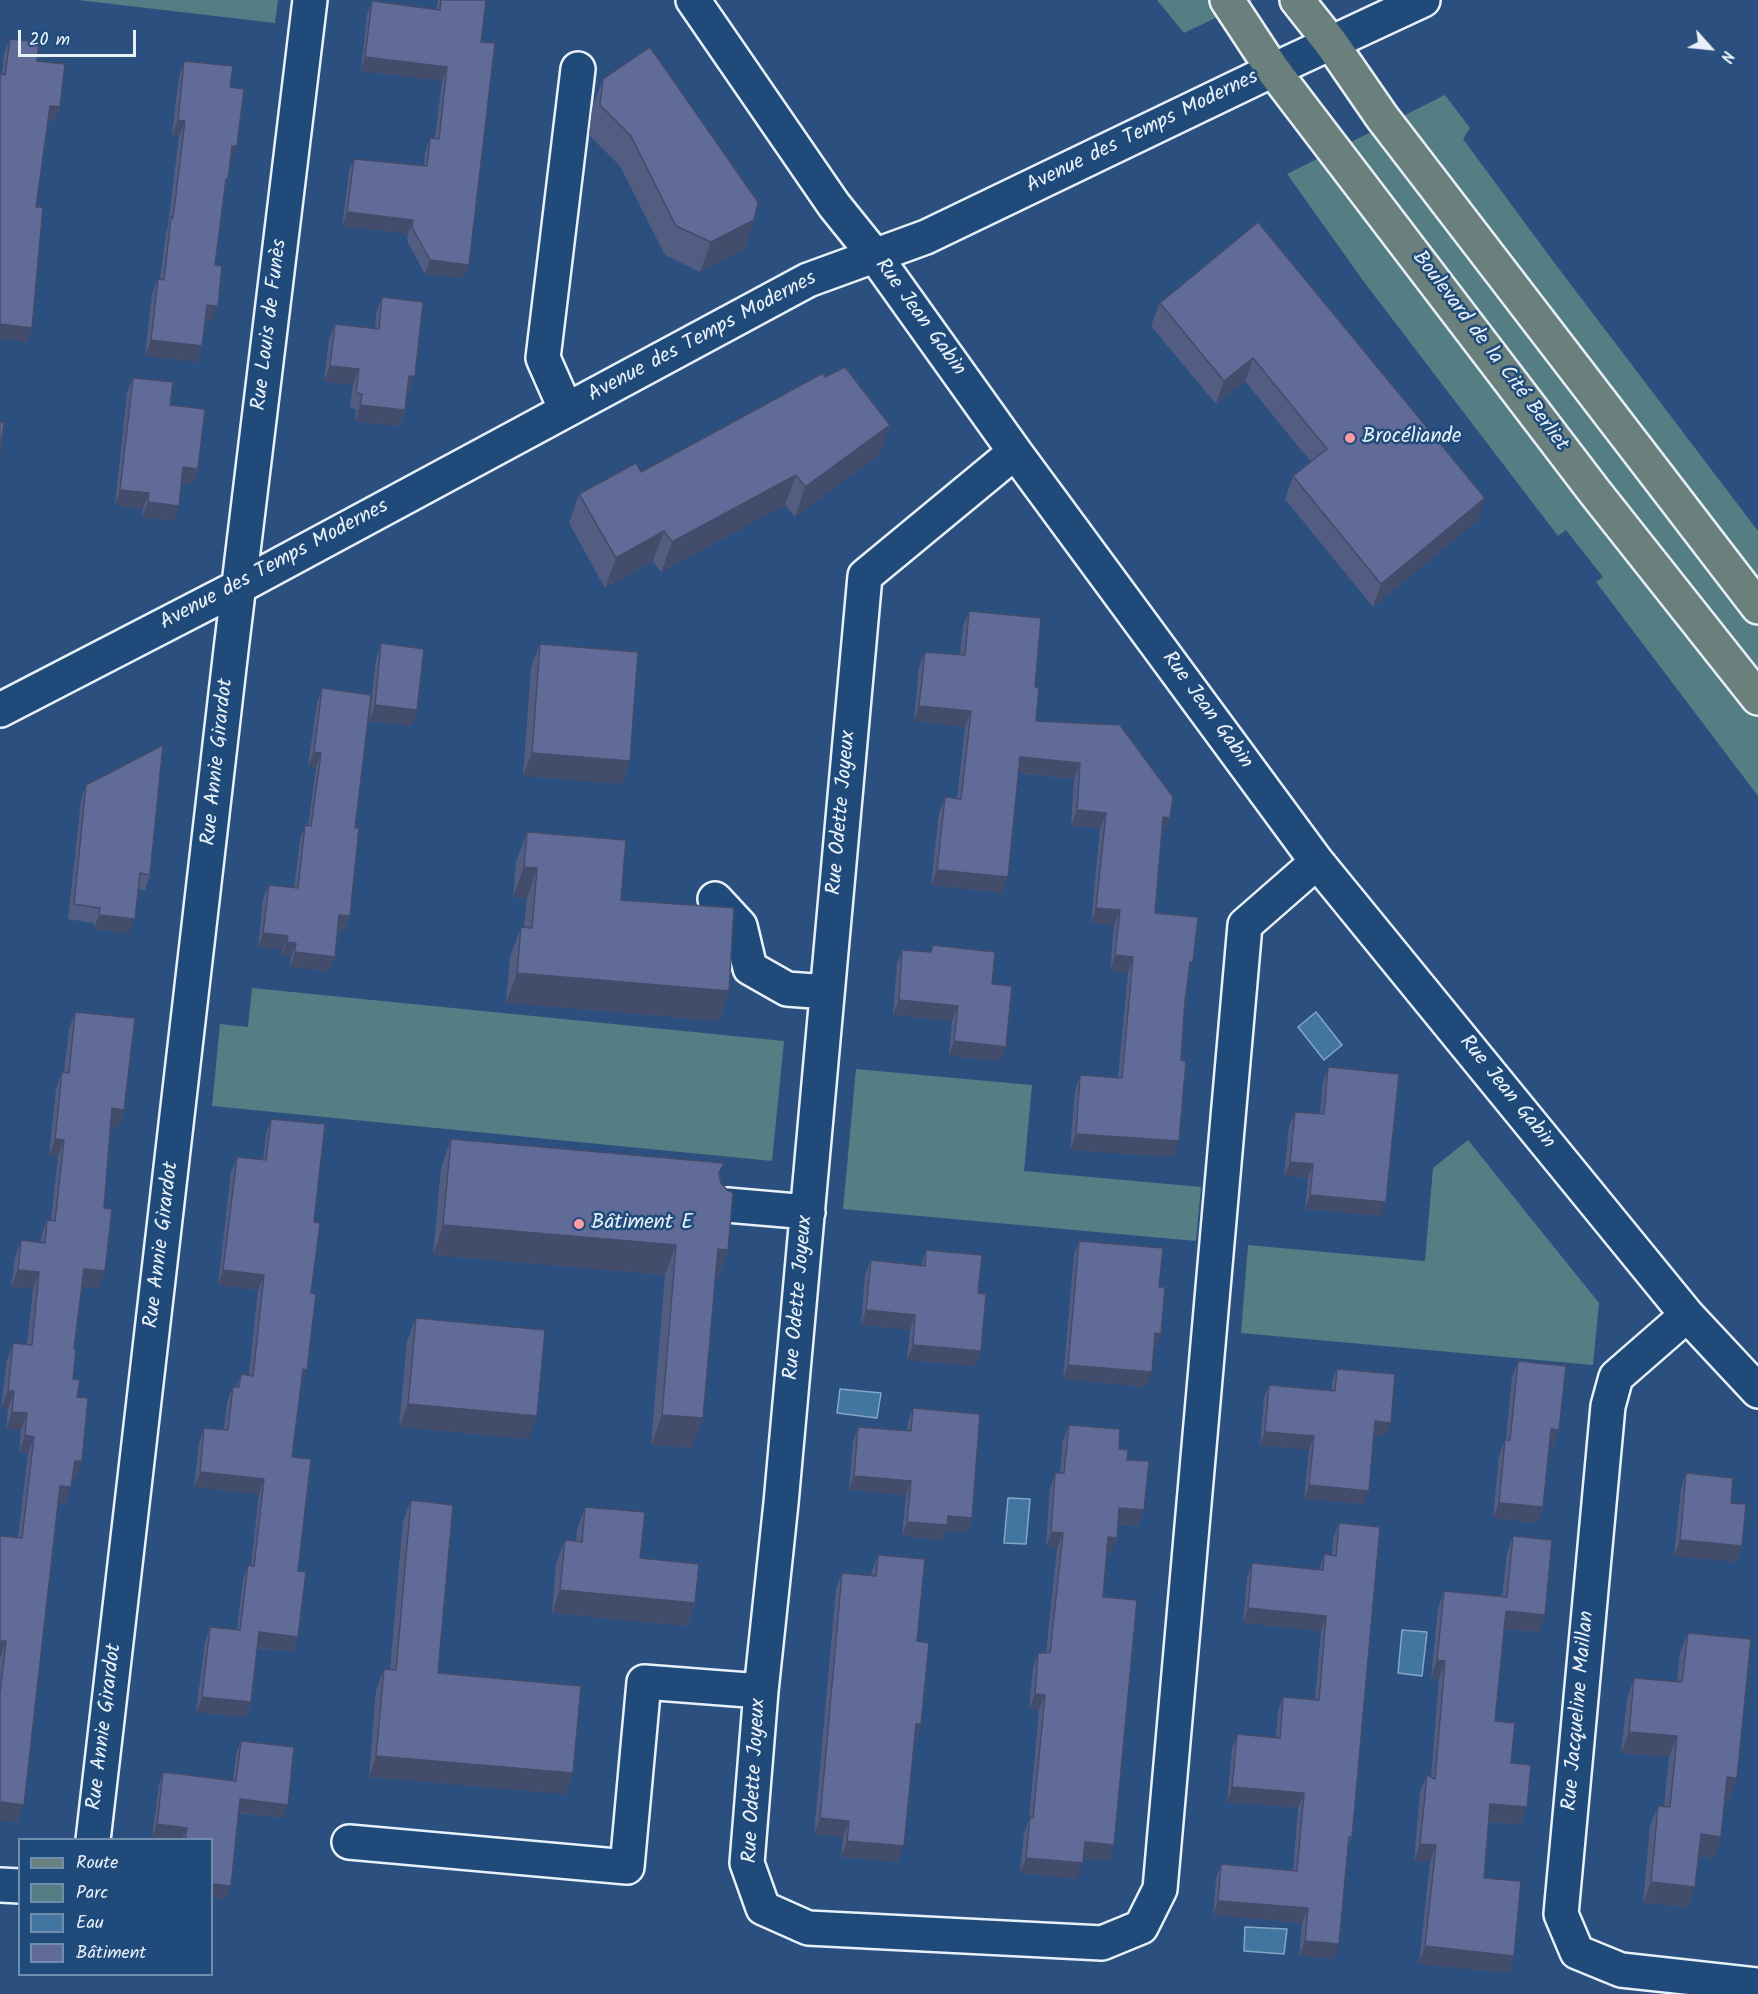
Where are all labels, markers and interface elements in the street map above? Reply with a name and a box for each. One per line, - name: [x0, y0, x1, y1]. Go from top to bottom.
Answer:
- scale bar: [21, 18, 140, 56]
- north arrow: [1680, 18, 1740, 78]
- text: 20 m: [29, 26, 70, 55]
- text: N: [1713, 46, 1740, 67]
- street label: Avenue des Temps Modernes: [1023, 66, 1263, 200]
- street label: Rue Louis de Funès: [248, 238, 294, 412]
- street label: Boulevard de la Cité Berliet: [1405, 247, 1573, 457]
- street label: Rue Jean Gabin: [868, 254, 970, 382]
- street label: Avenue des Temps Modernes: [585, 267, 821, 409]
- place label: Brocéliande: [1362, 425, 1461, 451]
- marker: Brocéliande: [1343, 431, 1357, 445]
- street label: Avenue des Temps Modernes: [157, 495, 393, 637]
- street label: Rue Jean Gabin: [1155, 647, 1257, 775]
- street label: Rue Annie Girardot: [198, 677, 240, 847]
- street label: Rue Odette Joyeux: [823, 730, 863, 896]
- street label: Rue Jean Gabin: [1453, 1031, 1559, 1155]
- street label: Rue Annie Girardot: [140, 1160, 186, 1330]
- place label: Bâtiment E: [591, 1211, 694, 1237]
- street label: Rue Odette Joyeux: [780, 1215, 820, 1381]
- marker: Bâtiment E: [572, 1217, 586, 1231]
- street label: Rue Jacqueline Maillan: [1559, 1610, 1601, 1812]
- street label: Rue Annie Girardot: [83, 1642, 129, 1812]
- street label: Rue Odette Joyeux: [739, 1698, 773, 1864]
- legend: [18, 1838, 213, 1976]
- text: Route: [76, 1849, 118, 1878]
- text: Parc: [76, 1879, 108, 1908]
- text: Eau: [76, 1909, 104, 1938]
- text: Bâtiment: [76, 1939, 146, 1968]

